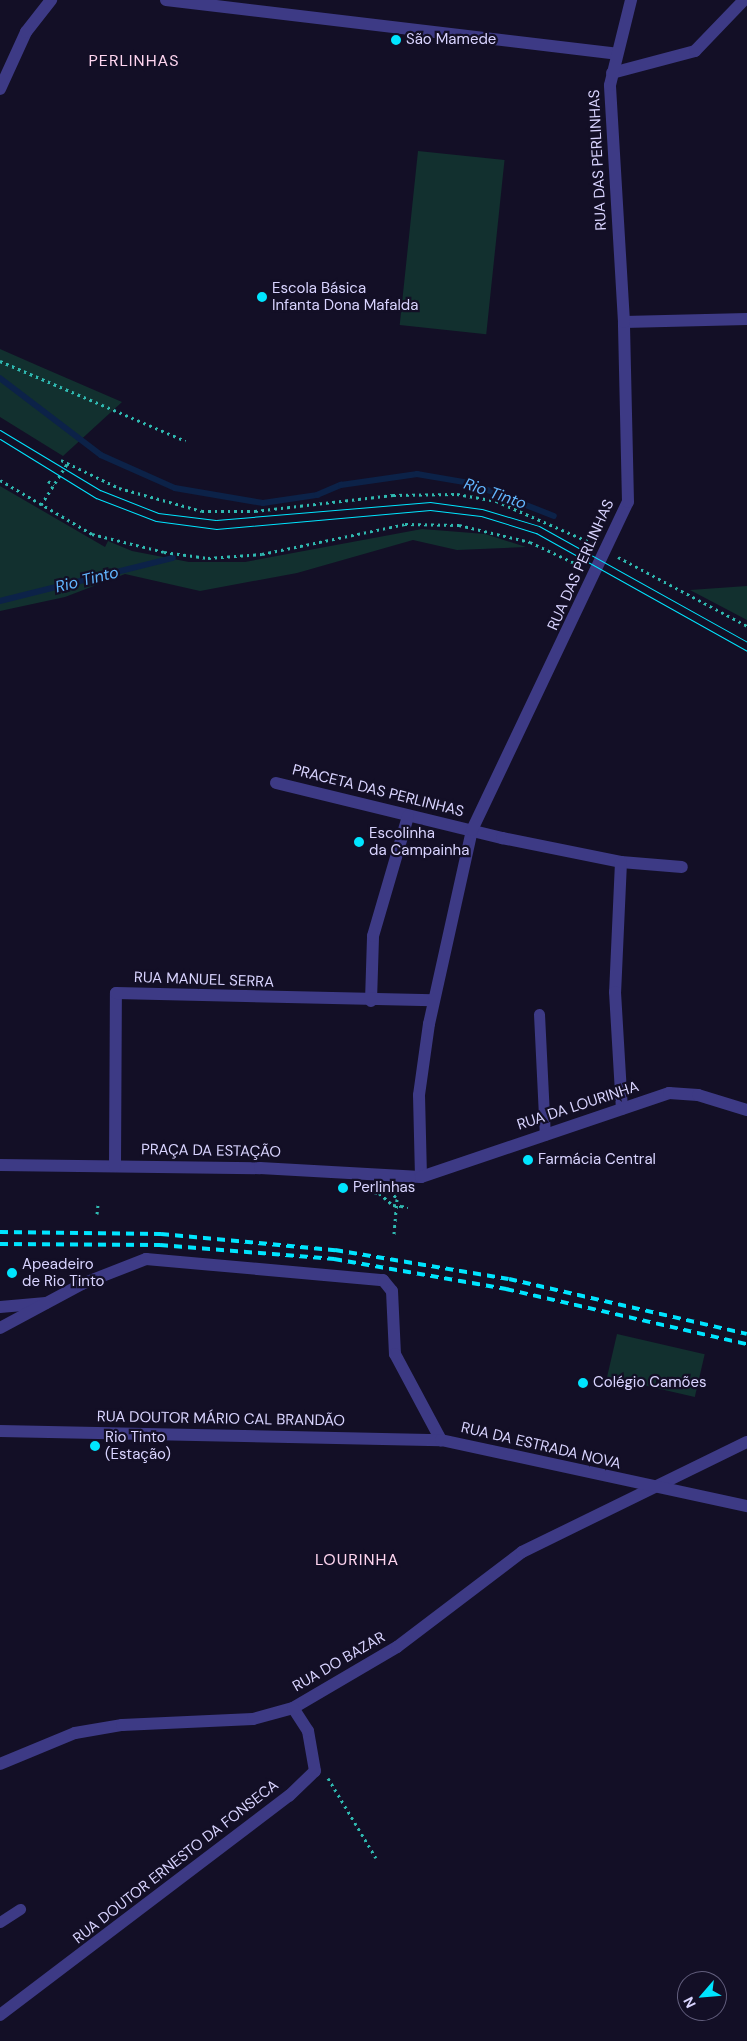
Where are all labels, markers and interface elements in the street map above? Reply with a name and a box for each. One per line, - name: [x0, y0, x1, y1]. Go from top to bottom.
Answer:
- place label: São Mamede: [406, 31, 496, 49]
- marker: São Mamede: [390, 34, 402, 46]
- district label: PERLINHAS: [87, 51, 181, 71]
- street label: RUA DAS PERLINHAS: [585, 89, 611, 231]
- place label: Escola Básica Infanta Dona Mafalda: [272, 279, 418, 314]
- marker: Escola Básica Infanta Dona Mafalda: [256, 291, 268, 303]
- water label: Rio Tinto: [461, 474, 529, 514]
- street label: RUA DAS PERLINHAS: [544, 497, 618, 633]
- water label: Rio Tinto: [53, 563, 121, 597]
- street label: PRACETA DAS PERLINHAS: [290, 761, 466, 821]
- place label: Escolinha da Campainha: [369, 824, 469, 859]
- marker: Escolinha da Campainha: [353, 836, 365, 848]
- street label: RUA MANUEL SERRA: [134, 969, 274, 991]
- street label: RUA DA LOURINHA: [515, 1078, 641, 1134]
- street label: PRAÇA DA ESTAÇÃO: [141, 1141, 281, 1161]
- place label: Farmácia Central: [538, 1151, 656, 1169]
- marker: Farmácia Central: [522, 1154, 534, 1166]
- place label: Perlinhas: [353, 1179, 415, 1197]
- marker: Perlinhas: [337, 1182, 349, 1194]
- place label: Apeadeiro de Rio Tinto: [22, 1255, 104, 1290]
- marker: Apeadeiro de Rio Tinto: [6, 1267, 18, 1279]
- place label: Colégio Camões: [593, 1374, 707, 1392]
- marker: Colégio Camões: [577, 1377, 589, 1389]
- street label: RUA DOUTOR MÁRIO CAL BRANDÃO: [97, 1408, 345, 1430]
- street label: RUA DA ESTRADA NOVA: [459, 1419, 623, 1473]
- place label: Rio Tinto (Estação): [105, 1428, 171, 1463]
- marker: Rio Tinto (Estação): [89, 1440, 101, 1452]
- district label: LOURINHA: [314, 1550, 400, 1570]
- street label: RUA DO BAZAR: [289, 1628, 389, 1696]
- street label: RUA DOUTOR ERNESTO DA FONSECA: [70, 1776, 282, 1948]
- north arrow: [677, 1971, 727, 2021]
- text: N: [679, 1994, 700, 2011]

